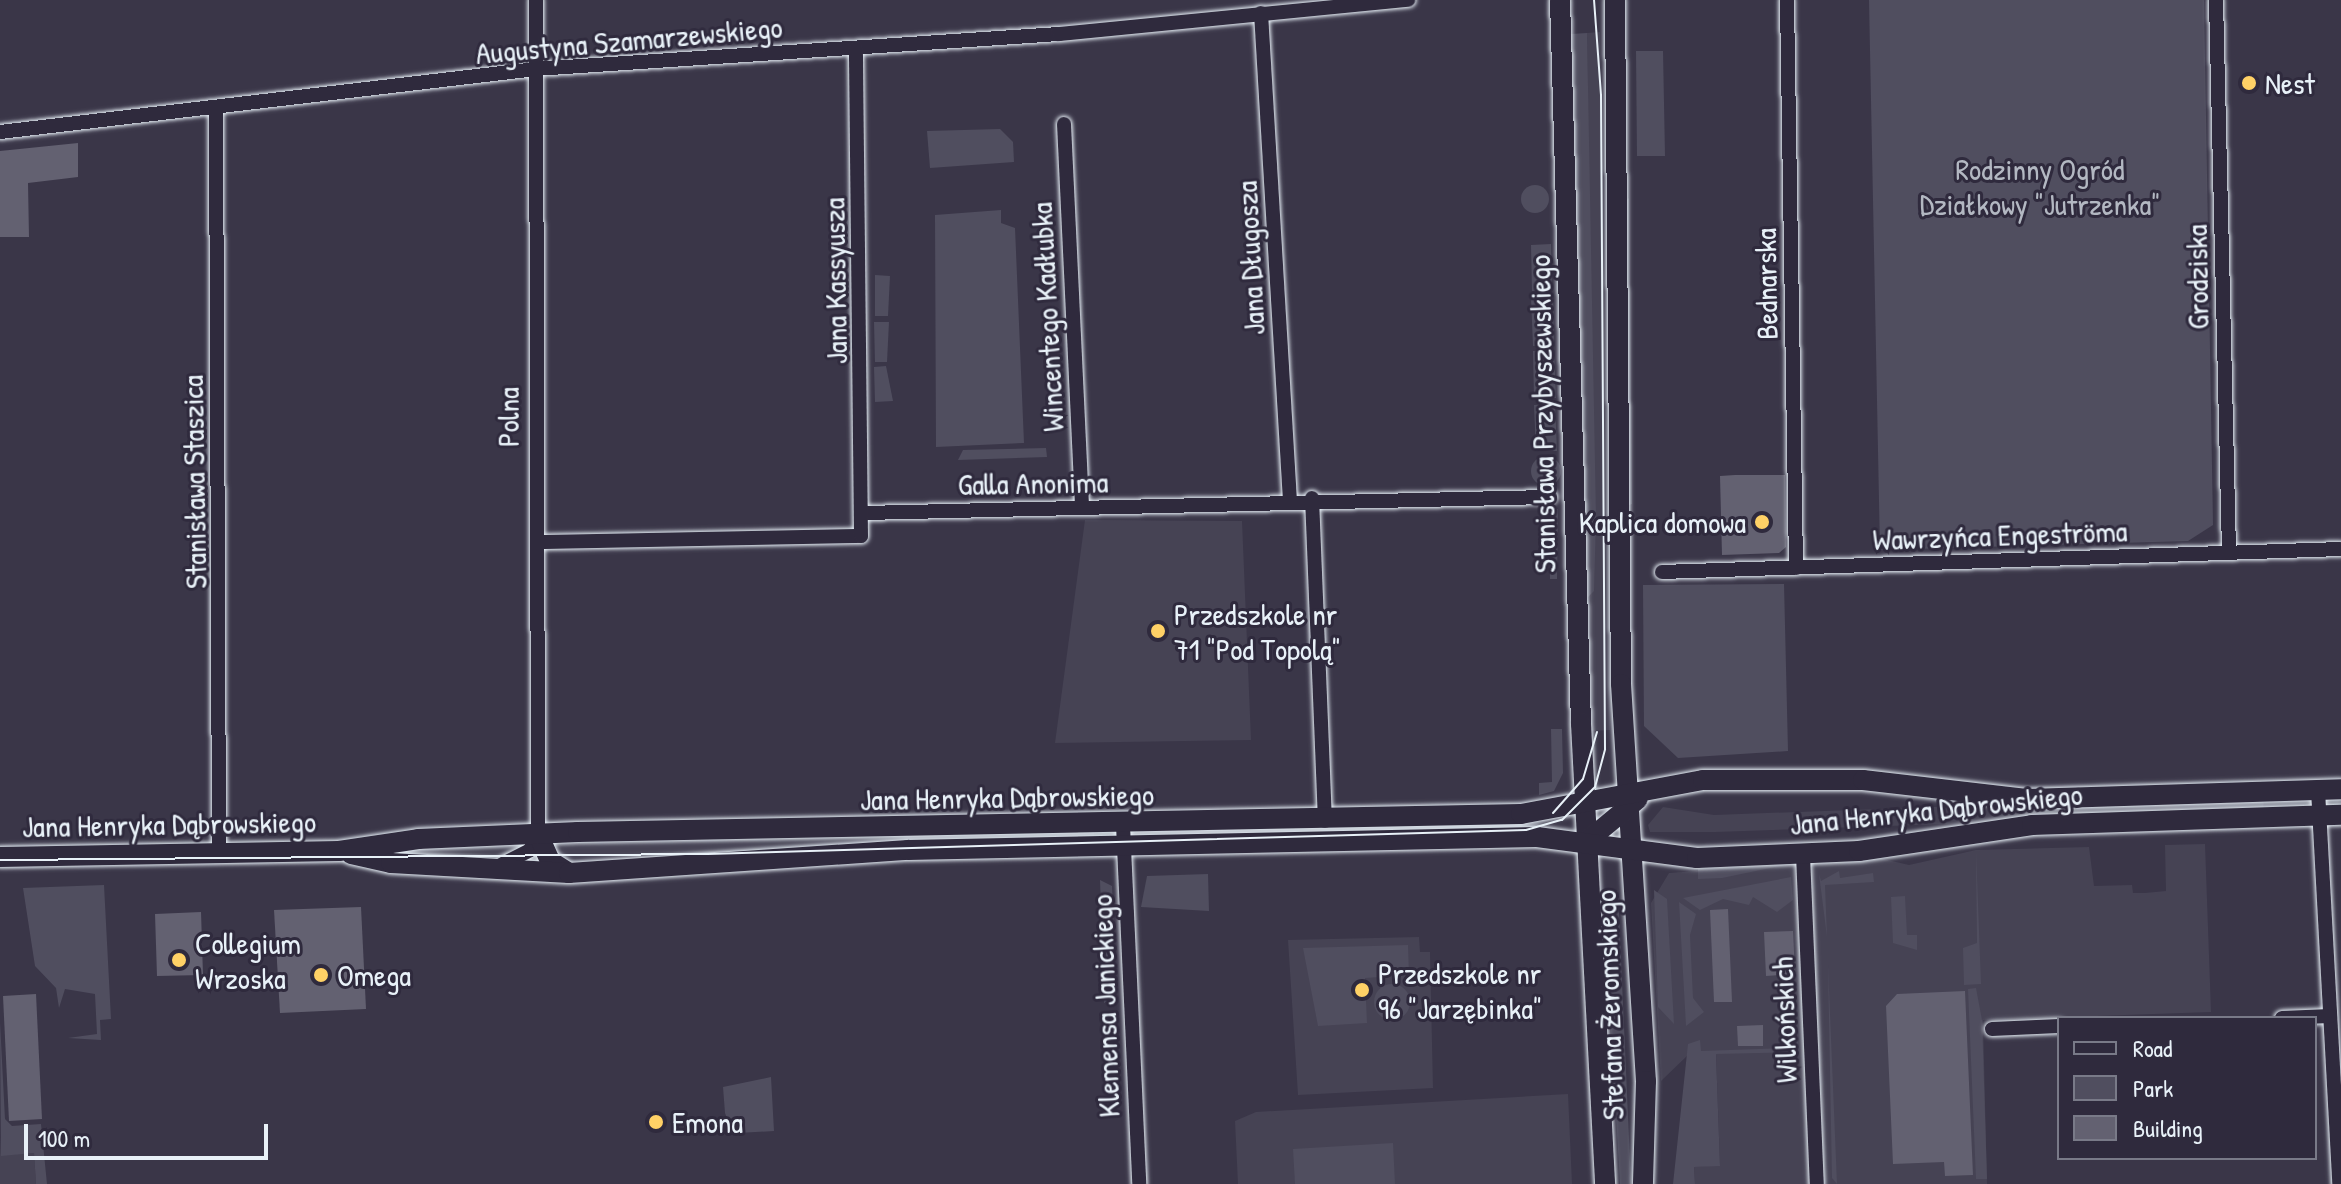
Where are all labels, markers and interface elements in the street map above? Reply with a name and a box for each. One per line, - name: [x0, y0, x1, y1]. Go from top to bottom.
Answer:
- street label: Augustyna Szamarzewskiego: [474, 9, 784, 71]
- place label: Nest: [2265, 65, 2315, 101]
- marker: Nest: [2240, 74, 2258, 92]
- park label: Rodzinny Ogród Działkowy "Jutrzenka": [1920, 151, 2160, 222]
- street label: Jana Długosza: [1228, 180, 1272, 336]
- street label: Jana Kassyusza: [816, 197, 854, 365]
- street label: Wincentego Kadłubka: [1023, 201, 1071, 433]
- street label: Grodziska: [2178, 224, 2216, 330]
- street label: Bednarska: [1747, 228, 1785, 340]
- street label: Stanisława Przybyszewskiego: [1521, 255, 1563, 573]
- street label: Stanisława Staszica: [174, 375, 214, 589]
- street label: Polna: [490, 387, 526, 447]
- street label: Galla Anonima: [957, 464, 1109, 502]
- place label: Kaplica domowa: [1579, 504, 1746, 540]
- marker: Kaplica domowa: [1753, 513, 1771, 531]
- street label: Wawrzyńca Engeströma: [1872, 513, 2128, 557]
- place label: Przedszkole nr 71 "Pod Topolą": [1174, 596, 1341, 666]
- marker: Przedszkole nr 71 "Pod Topolą": [1149, 622, 1167, 640]
- street label: Jana Henryka Dąbrowskiego: [860, 776, 1154, 818]
- street label: Jana Henryka Dąbrowskiego: [1788, 776, 2084, 842]
- street label: Jana Henryka Dąbrowskiego: [22, 803, 316, 845]
- street label: Stefana Żeromskiego: [1587, 889, 1631, 1121]
- street label: Klemensa Janickiego: [1083, 894, 1127, 1118]
- place label: Collegium Wrzoska: [195, 925, 301, 996]
- marker: Collegium Wrzoska: [170, 951, 188, 969]
- place label: Przedszkole nr 96 "Jarzębinka": [1378, 955, 1542, 1026]
- street label: Wilkońskich: [1764, 956, 1804, 1084]
- place label: Omega: [337, 957, 411, 993]
- marker: Omega: [312, 966, 330, 984]
- marker: Przedszkole nr 96 "Jarzębinka": [1353, 981, 1371, 999]
- legend: [2057, 1016, 2317, 1160]
- text: Road: [2133, 1032, 2172, 1064]
- text: Park: [2133, 1072, 2173, 1104]
- place label: Emona: [672, 1104, 743, 1140]
- scale bar: [28, 1108, 272, 1158]
- text: Building: [2133, 1112, 2203, 1144]
- marker: Emona: [647, 1113, 665, 1131]
- text: 100 m: [38, 1122, 90, 1154]

